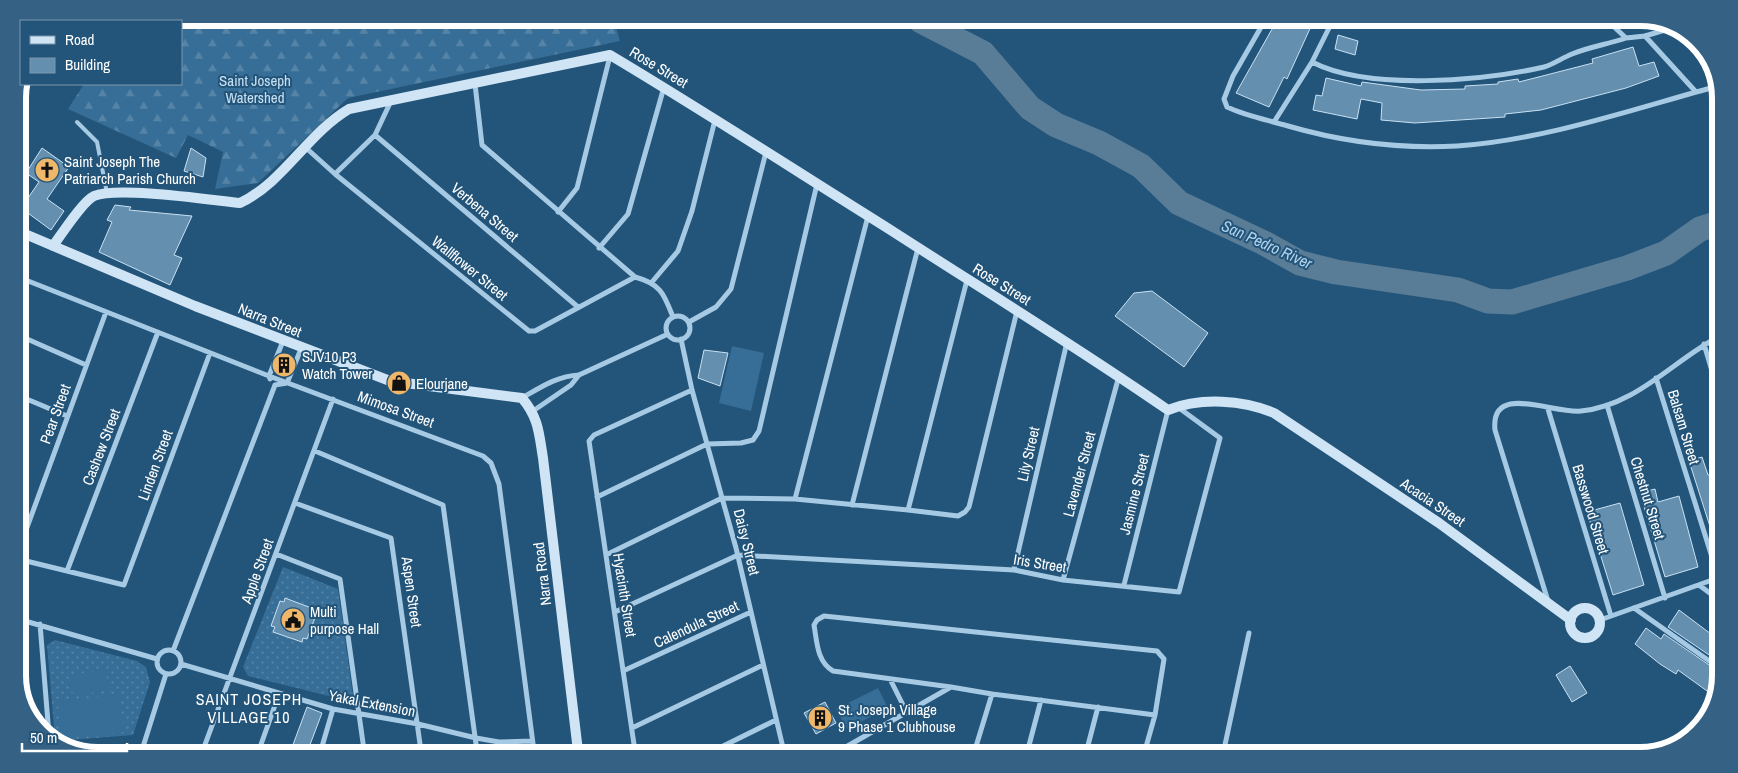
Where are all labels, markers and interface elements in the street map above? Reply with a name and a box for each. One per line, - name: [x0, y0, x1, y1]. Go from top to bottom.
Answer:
- legend: [20, 20, 182, 85]
- text: Road: [65, 29, 94, 50]
- street label: Rose Street: [626, 41, 693, 93]
- text: Building: [65, 54, 110, 75]
- park label: Saint Joseph Watershed: [219, 70, 291, 108]
- place label: Saint Joseph The Patriarch Parish Church: [64, 151, 196, 189]
- church icon: Saint Joseph The Patriarch Parish Church: [34, 157, 60, 183]
- street label: Verbena Street: [447, 178, 524, 247]
- water label: San Pedro River: [1218, 214, 1316, 274]
- street label: Wallflower Street: [427, 231, 513, 306]
- street label: Rose Street: [969, 258, 1036, 310]
- street label: Narra Street: [235, 298, 306, 342]
- place label: SJV10 P3 Watch Tower: [302, 346, 372, 384]
- building icon: SJV10 P3 Watch Tower: [271, 352, 297, 378]
- shop icon: Elourjane: [386, 370, 412, 396]
- place label: Elourjane: [416, 373, 468, 394]
- street label: Pear Street: [34, 381, 76, 447]
- street label: Mimosa Street: [355, 385, 438, 433]
- street label: Balsam Street: [1663, 387, 1706, 468]
- street label: Cashew Street: [77, 405, 125, 488]
- street label: Lily Street: [1012, 424, 1045, 483]
- street label: Linden Street: [132, 426, 178, 503]
- street label: Lavender Street: [1058, 428, 1101, 519]
- street label: Jasmine Street: [1114, 451, 1154, 537]
- street label: Chestnut Street: [1625, 454, 1671, 542]
- street label: Basswood Street: [1567, 461, 1615, 557]
- street label: Acacia Street: [1396, 472, 1470, 532]
- street label: Daisy Street: [729, 507, 766, 578]
- street label: Apple Street: [235, 535, 279, 607]
- street label: Narra Road: [528, 541, 556, 607]
- street label: Iris Street: [1012, 548, 1069, 578]
- street label: Hyacinth Street: [608, 551, 642, 639]
- street label: Aspen Street: [397, 554, 427, 629]
- street label: Calendula Street: [650, 595, 742, 653]
- place label: Multi purpose Hall: [310, 601, 379, 639]
- public building icon: Multi purpose Hall: [280, 607, 306, 633]
- street label: Yakal Extension: [327, 684, 417, 722]
- district label: SAINT JOSEPH VILLAGE 10: [196, 688, 302, 728]
- place label: St. Joseph Village 9 Phase 1 Clubhouse: [838, 699, 956, 737]
- building icon: St. Joseph Village 9 Phase 1 Clubhouse: [807, 705, 833, 731]
- scale bar: [22, 720, 128, 752]
- text: 50 m: [30, 727, 57, 748]

